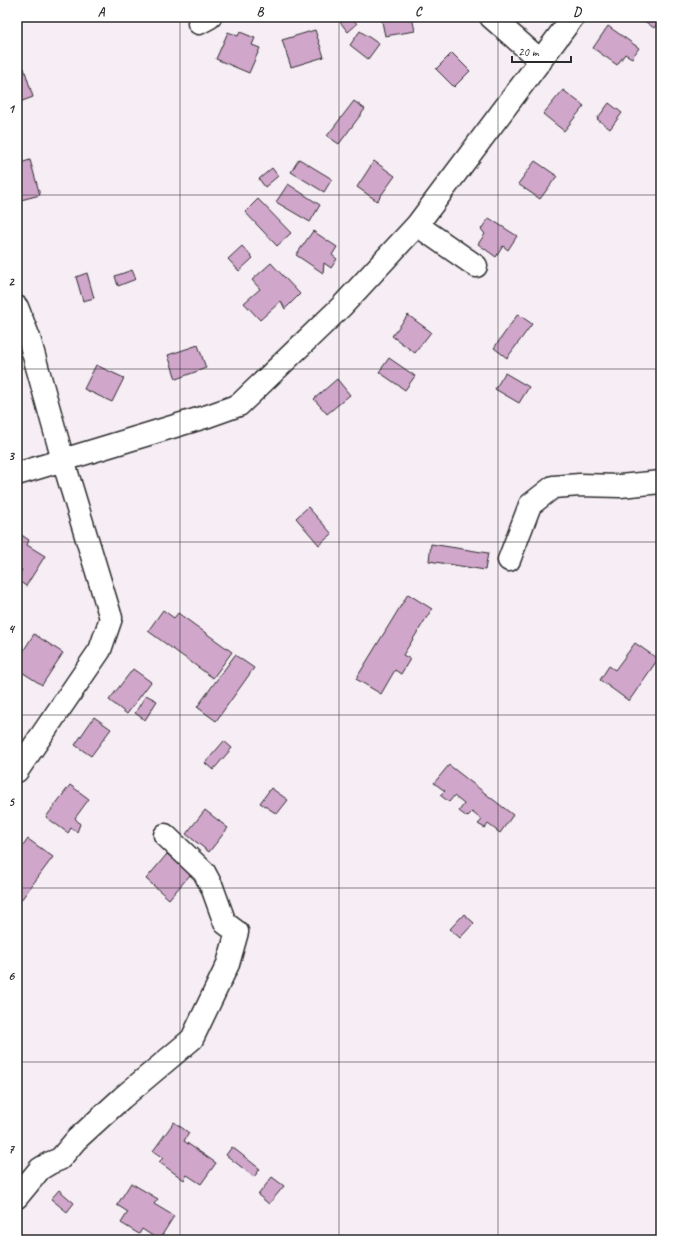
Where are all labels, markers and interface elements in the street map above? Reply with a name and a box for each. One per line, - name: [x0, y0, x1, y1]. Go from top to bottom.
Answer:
- text: A: [98, 4, 106, 20]
- text: B: [257, 4, 265, 20]
- text: C: [415, 4, 423, 20]
- text: D: [573, 4, 582, 20]
- scale bar: [512, 38, 571, 64]
- text: 20 m: [518, 44, 540, 60]
- text: 1: [8, 101, 16, 117]
- text: 2: [8, 274, 15, 290]
- text: 3: [8, 448, 15, 464]
- text: 4: [8, 621, 16, 637]
- text: 5: [8, 794, 15, 810]
- text: 6: [8, 968, 15, 984]
- text: 7: [8, 1141, 15, 1157]

